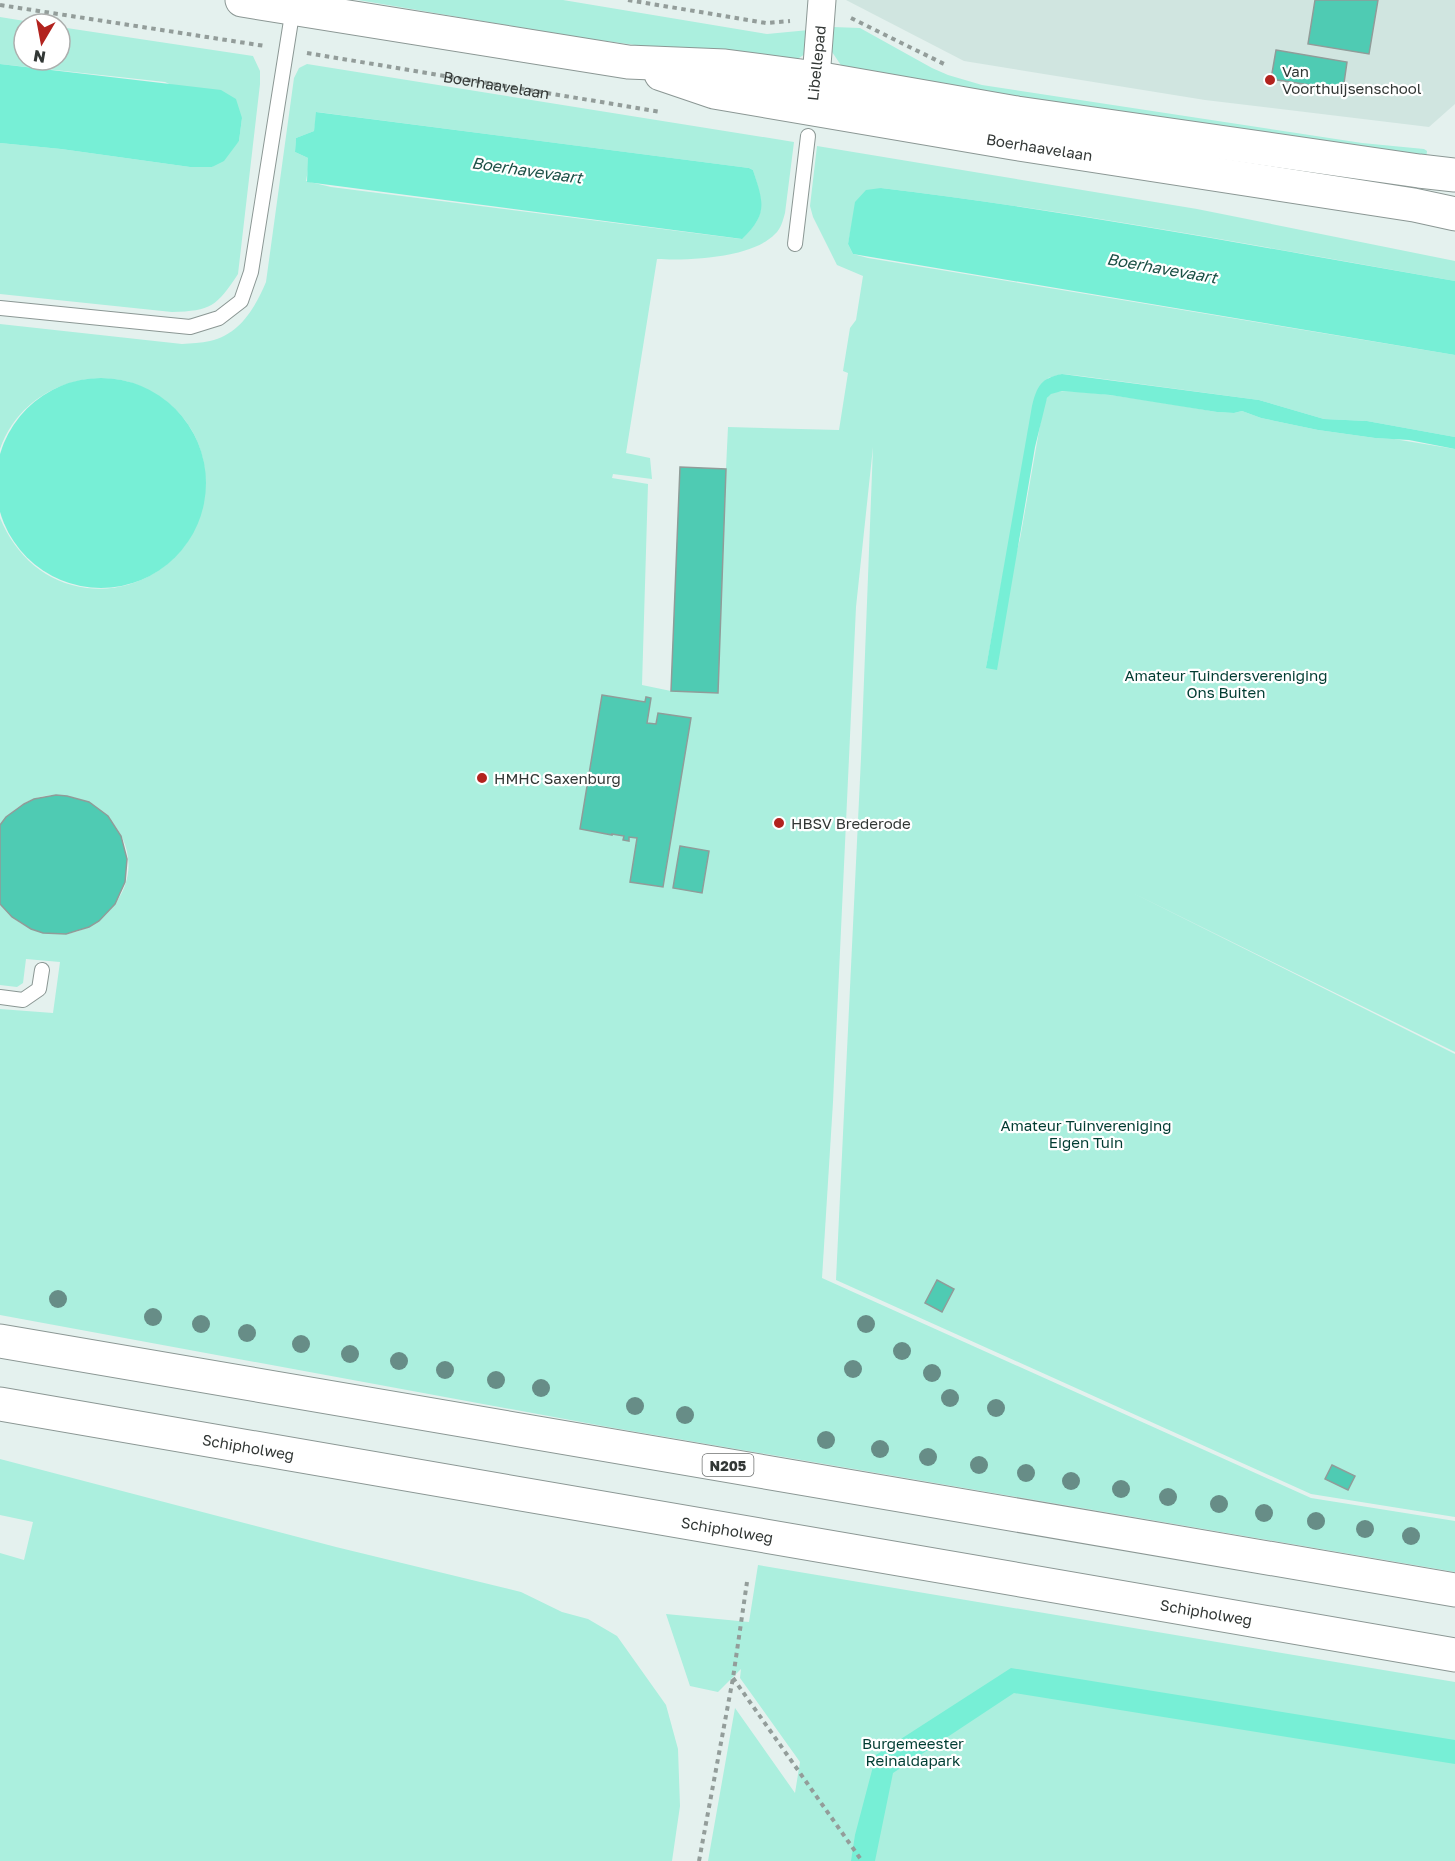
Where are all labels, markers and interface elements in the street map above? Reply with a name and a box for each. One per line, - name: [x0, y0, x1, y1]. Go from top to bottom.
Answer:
- north arrow: [12, 12, 72, 72]
- street label: Libellepad: [803, 24, 829, 102]
- text: N: [32, 46, 47, 68]
- place label: Van Voorthuijsenschool: [1282, 62, 1422, 97]
- street label: Boerhaavelaan: [442, 67, 551, 102]
- marker: Van Voorthuijsenschool: [1263, 73, 1277, 87]
- street label: Boerhaavelaan: [985, 130, 1094, 164]
- water label: Boerhavevaart: [470, 152, 585, 188]
- water label: Boerhavevaart: [1105, 248, 1220, 288]
- park label: Amateur Tuindersvereniging Ons Buiten: [1124, 666, 1328, 701]
- place label: HMHC Saxenburg: [494, 769, 621, 787]
- marker: HMHC Saxenburg: [475, 771, 489, 785]
- place label: HBSV Brederode: [791, 814, 911, 832]
- marker: HBSV Brederode: [772, 816, 786, 830]
- park label: Amateur Tuinvereniging Eigen Tuin: [1000, 1116, 1172, 1151]
- street label: Schipholweg: [201, 1430, 296, 1464]
- road number: N205: [702, 1454, 754, 1476]
- street label: Schipholweg: [680, 1513, 775, 1546]
- street label: Schipholweg: [1159, 1595, 1254, 1629]
- park label: Burgemeester Reinaldapark: [862, 1734, 964, 1769]

